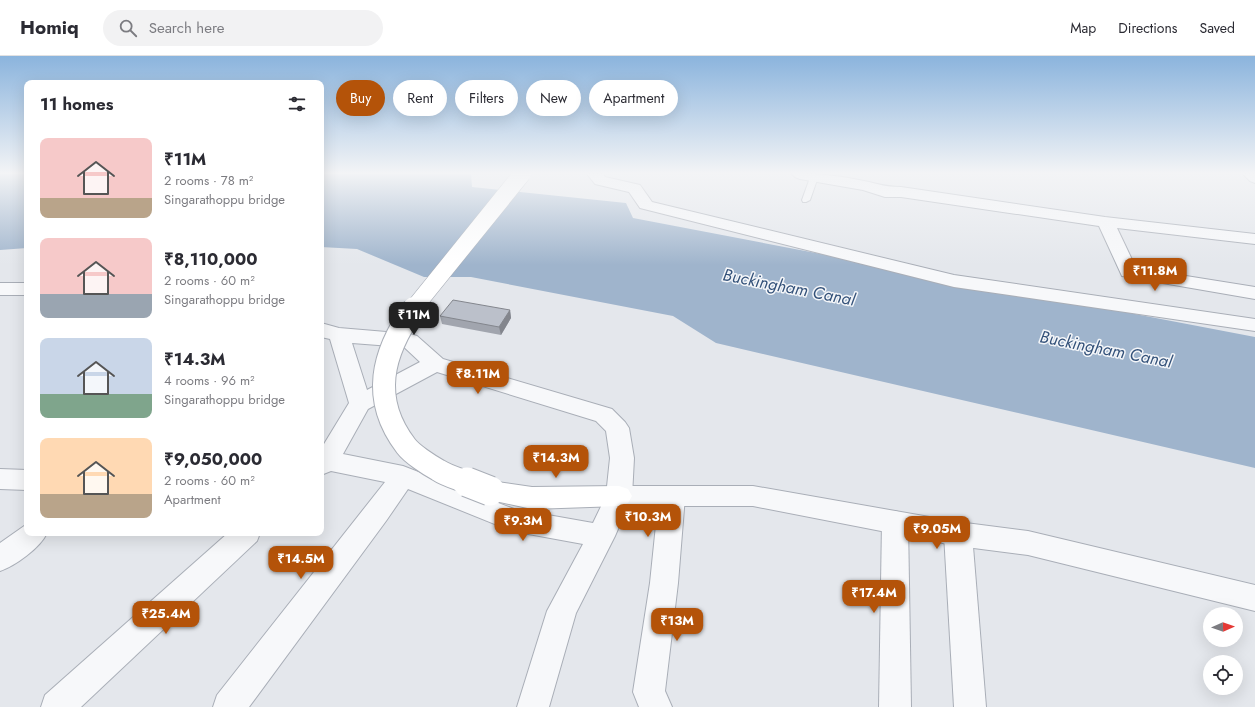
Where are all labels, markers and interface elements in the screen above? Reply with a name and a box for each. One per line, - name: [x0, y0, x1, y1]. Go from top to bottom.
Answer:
- search box: [103, 10, 383, 46]
- text: Homiq: [20, 14, 79, 41]
- icon: search: [117, 17, 139, 39]
- text: Search here: [149, 17, 225, 39]
- text: Map: [1070, 18, 1096, 38]
- text: Directions: [1118, 18, 1178, 38]
- text: Saved: [1200, 18, 1235, 38]
- chip: Buy: [336, 80, 385, 116]
- chip: Rent: [393, 80, 447, 116]
- chip: Filters: [455, 80, 518, 116]
- chip: New: [526, 80, 581, 116]
- chip: Apartment: [589, 80, 678, 116]
- text: 11 homes: [40, 92, 114, 116]
- icon: filters: [286, 93, 308, 115]
- text: ₹11M: [164, 147, 206, 171]
- icon: home: [72, 154, 120, 202]
- text: 2 rooms · 78 m²: [164, 171, 253, 190]
- text: Singarathoppu bridge: [164, 190, 285, 209]
- text: ₹8,110,000: [164, 247, 257, 271]
- icon: home: [72, 254, 120, 302]
- pin: ₹11.8M: [1122, 258, 1188, 292]
- text: ₹11.8M: [1133, 261, 1177, 280]
- water label: Buckingham Canal: [721, 262, 858, 312]
- text: 2 rooms · 60 m²: [164, 271, 255, 290]
- text: Singarathoppu bridge: [164, 290, 285, 309]
- pin: ₹11M: [390, 302, 438, 336]
- text: ₹11M: [398, 305, 430, 324]
- water label: Buckingham Canal: [1038, 324, 1175, 374]
- text: ₹14.3M: [164, 347, 225, 371]
- icon: home: [72, 354, 120, 402]
- pin: ₹8.11M: [445, 361, 511, 395]
- text: ₹8.11M: [456, 364, 500, 383]
- text: 4 rooms · 96 m²: [164, 371, 255, 390]
- text: Singarathoppu bridge: [164, 390, 285, 409]
- pin: ₹14.3M: [523, 445, 589, 479]
- text: ₹9,050,000: [164, 447, 262, 471]
- text: ₹14.3M: [533, 448, 579, 467]
- icon: home: [72, 454, 120, 502]
- text: 2 rooms · 60 m²: [164, 471, 255, 490]
- text: Apartment: [164, 490, 221, 509]
- pin: ₹10.3M: [615, 504, 681, 538]
- text: ₹10.3M: [625, 507, 671, 526]
- pin: ₹9.3M: [495, 508, 551, 542]
- text: ₹9.3M: [503, 511, 543, 530]
- pin: ₹9.05M: [904, 516, 970, 550]
- text: ₹9.05M: [913, 519, 961, 538]
- pin: ₹14.5M: [268, 546, 334, 580]
- text: ₹14.5M: [277, 549, 325, 568]
- pin: ₹17.4M: [841, 580, 907, 614]
- text: ₹17.4M: [851, 583, 897, 602]
- pin: ₹25.4M: [133, 601, 199, 635]
- text: ₹25.4M: [141, 604, 191, 623]
- north arrow: [1203, 607, 1243, 647]
- map controls: [1203, 607, 1243, 695]
- pin: ₹13M: [653, 608, 701, 642]
- text: ₹13M: [660, 611, 694, 630]
- button: locate: [1203, 655, 1243, 695]

